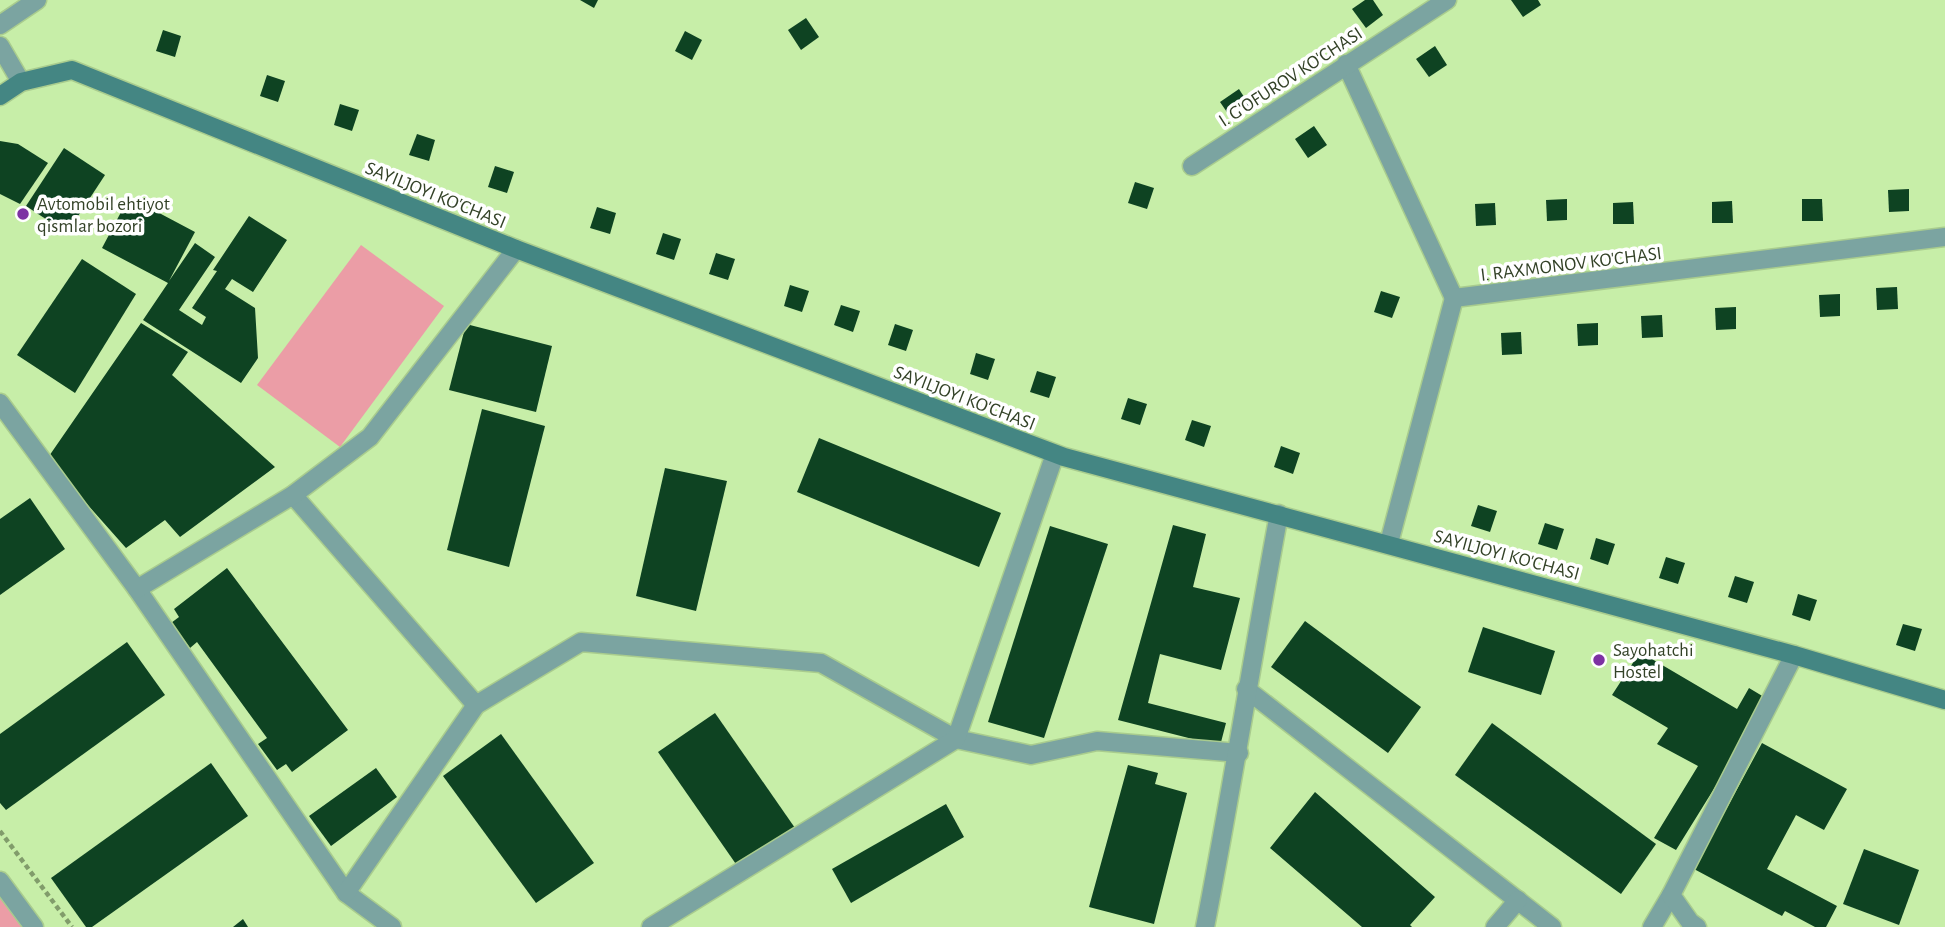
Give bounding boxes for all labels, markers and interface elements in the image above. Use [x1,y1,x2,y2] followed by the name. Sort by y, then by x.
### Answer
[1216,24,1366,131] street label: I. G'OFUROV KO'CHASI
[362,159,508,232] street label: SAYILJOYI KO'CHASI
[37,195,170,236] place label: Avtomobil ehtiyot qismlar bozori
[15,206,31,222] marker: Avtomobil ehtiyot qismlar bozori
[1479,244,1663,285] street label: I. RAXMONOV KO'CHASI
[891,363,1038,434] street label: SAYILJOYI KO'CHASI
[1432,527,1581,584] street label: SAYILJOYI KO'CHASI
[1613,641,1694,682] place label: Sayohatchi Hostel
[1591,652,1607,668] marker: Sayohatchi Hostel

